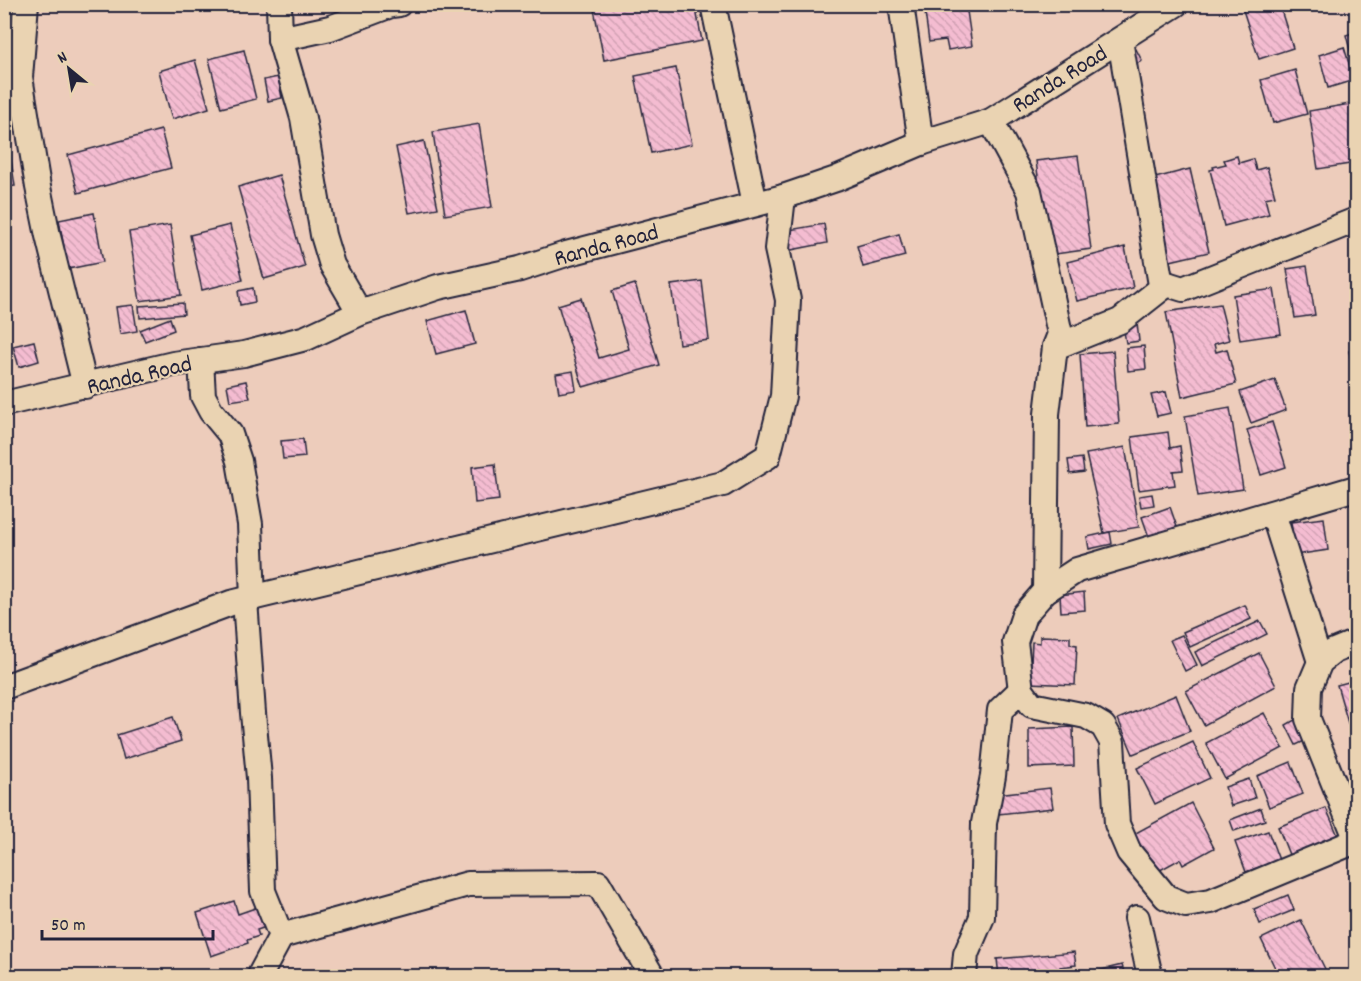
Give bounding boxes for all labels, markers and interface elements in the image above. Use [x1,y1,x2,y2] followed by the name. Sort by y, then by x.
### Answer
[1006,38,1115,123] street label: Randa Road
[39,39,99,99] north arrow
[54,46,72,70] text: N
[551,217,663,277] street label: Randa Road
[84,348,196,406] street label: Randa Road
[42,903,213,941] scale bar
[51,914,86,939] text: 50 m

